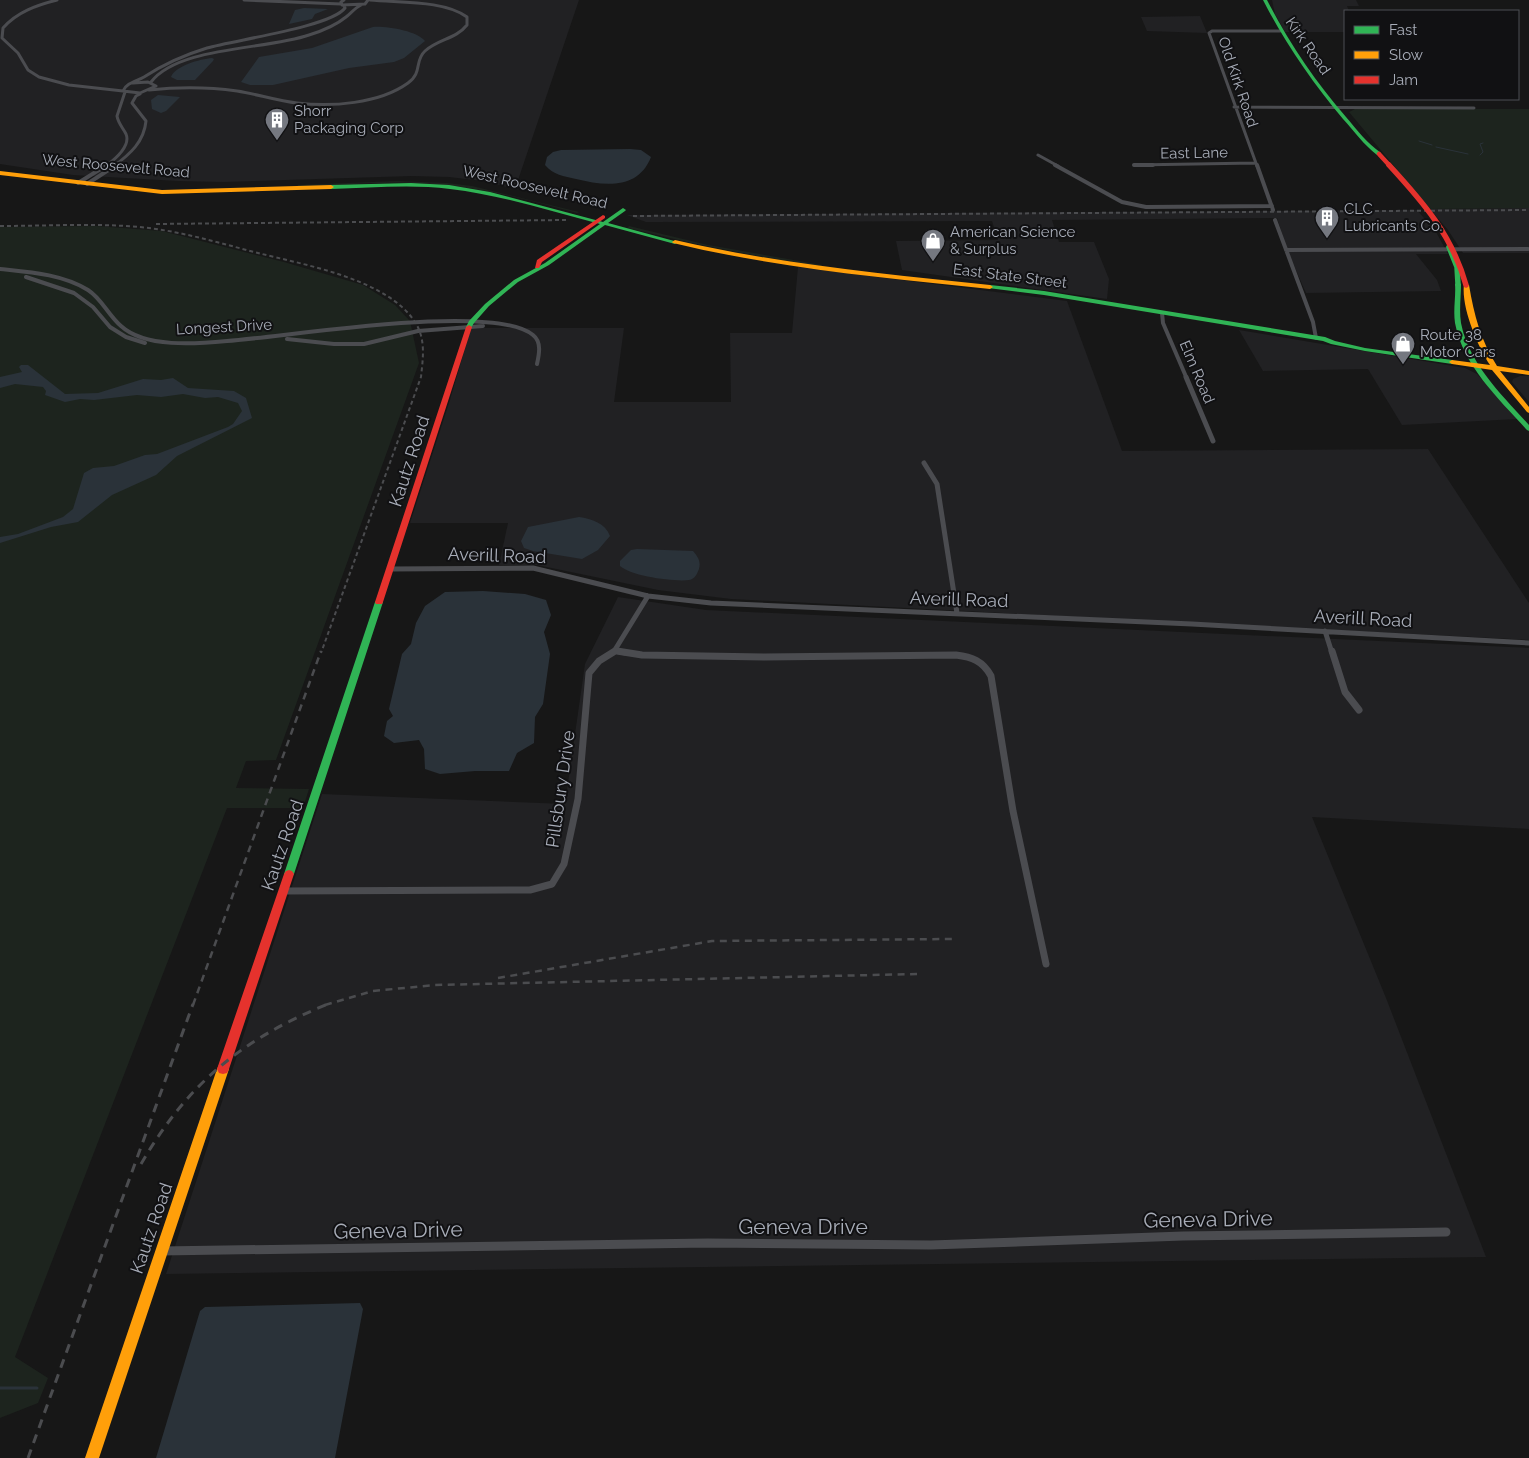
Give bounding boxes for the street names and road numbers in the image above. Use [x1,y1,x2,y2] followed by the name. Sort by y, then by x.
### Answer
[1282,14,1334,78] street label: Kirk Road
[1214,34,1262,130] street label: Old Kirk Road
[1160,143,1228,163] street label: East Lane
[41,151,191,181] street label: West Roosevelt Road
[461,162,609,212] street label: West Roosevelt Road
[952,260,1068,292] street label: East State Street
[175,315,273,339] street label: Longest Drive
[1176,338,1218,406] street label: Elm Road
[384,413,434,509] street label: Kautz Road
[447,543,547,567] street label: Averill Road
[909,587,1009,611] street label: Averill Road
[1313,605,1413,631] street label: Averill Road
[541,728,579,849] street label: Pillsbury Drive
[257,797,307,893] street label: Kautz Road
[126,1180,176,1276] street label: Kautz Road
[1143,1205,1273,1233] street label: Geneva Drive
[738,1214,868,1239] street label: Geneva Drive
[333,1216,463,1244] street label: Geneva Drive

